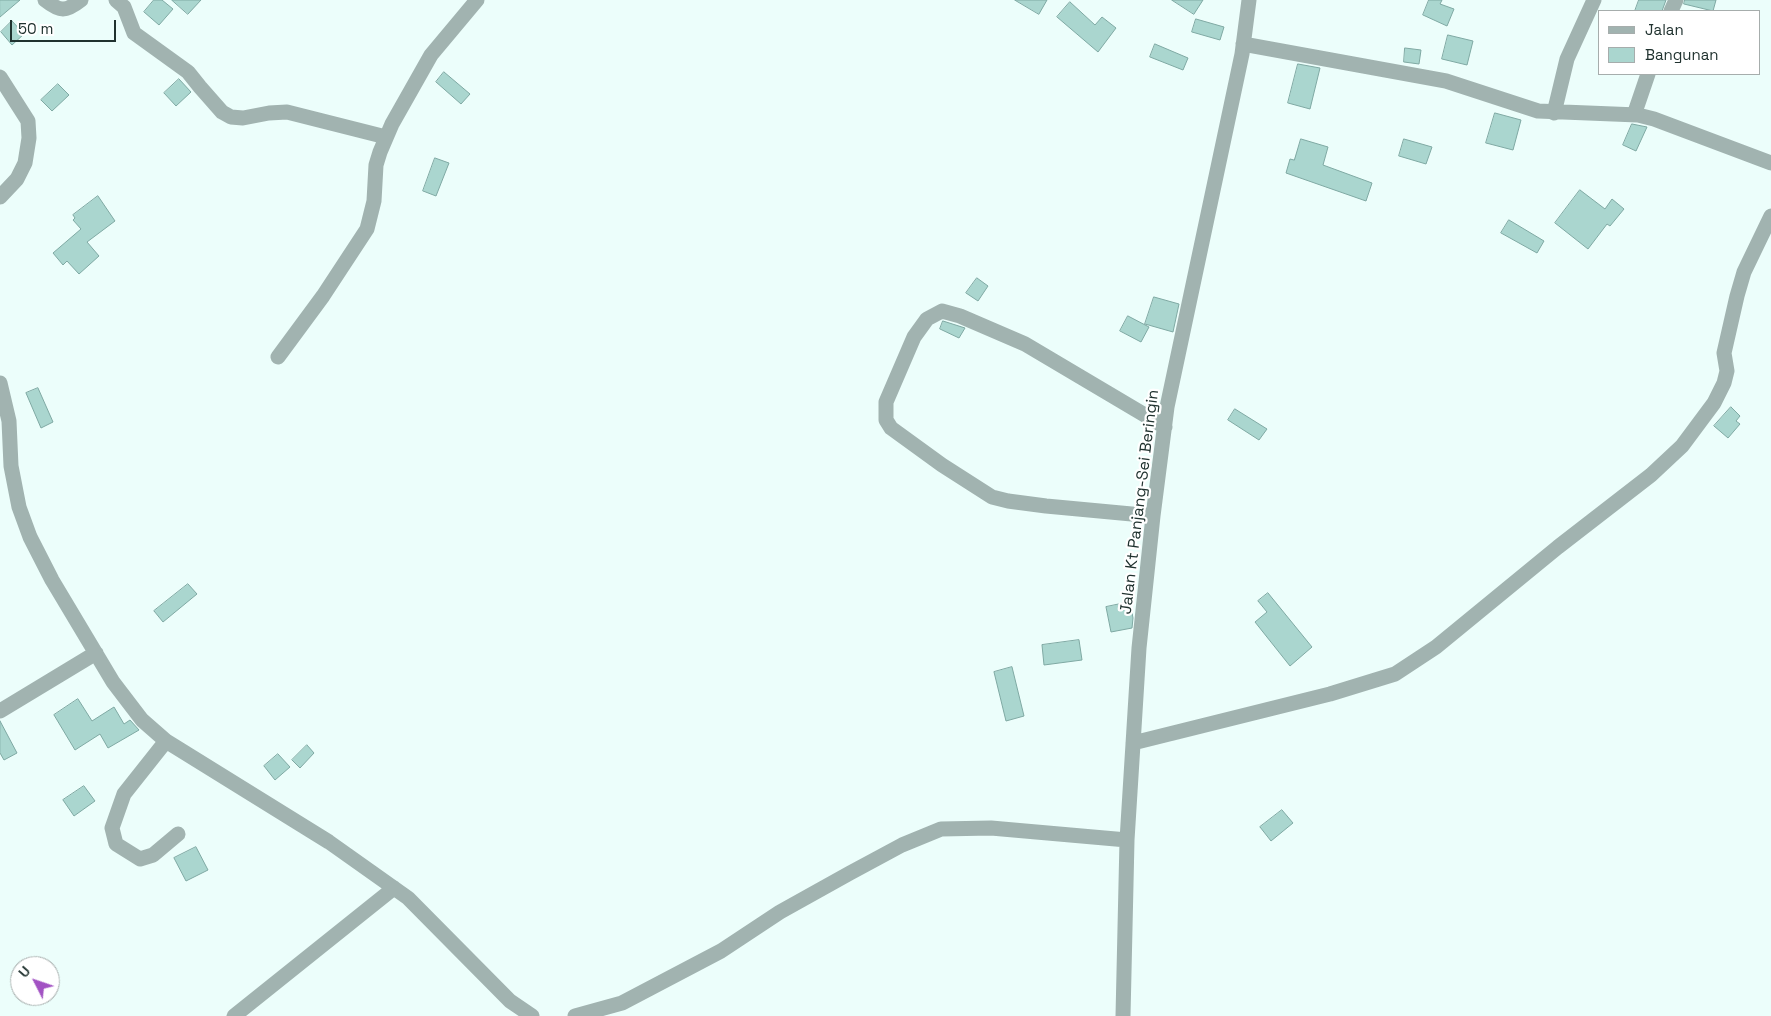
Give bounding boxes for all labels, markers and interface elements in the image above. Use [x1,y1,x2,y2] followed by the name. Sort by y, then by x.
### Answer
[12,10,119,42] scale bar
[1598,10,1761,75] legend
[18,19,53,38] text: 50 m
[1645,20,1684,39] text: Jalan
[1645,45,1719,64] text: Bangunan
[1117,389,1163,615] street label: Jalan Kt Panjang-Sei Beringin
[10,956,60,1006] north arrow
[15,962,34,981] text: U

